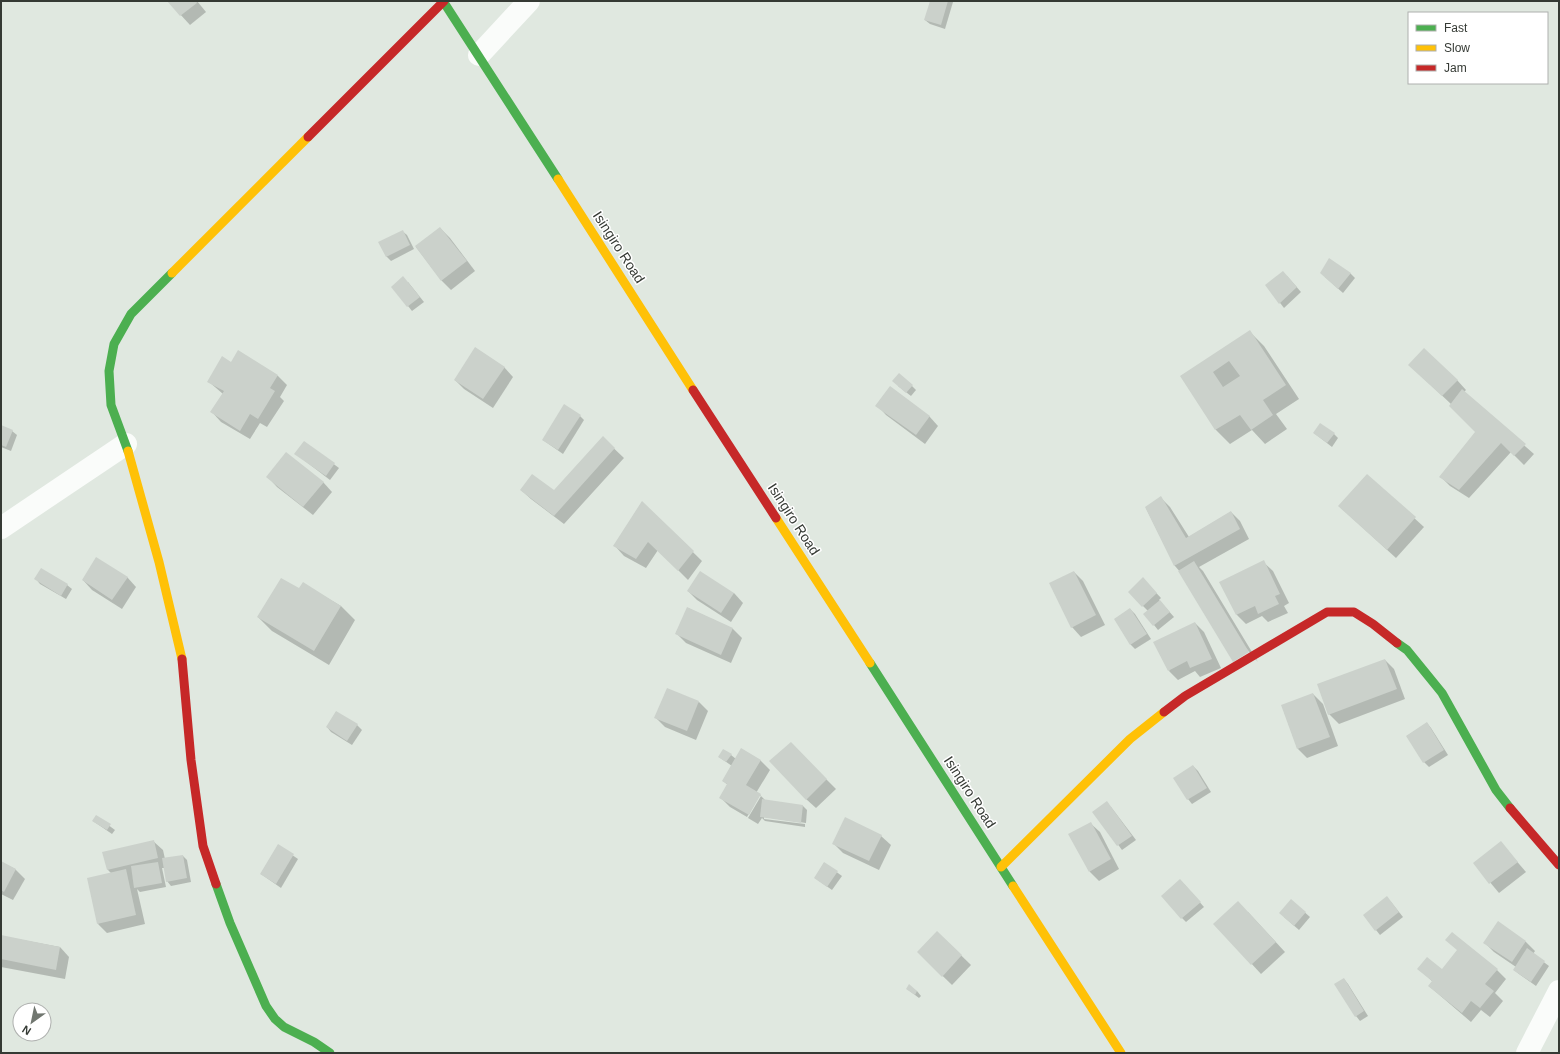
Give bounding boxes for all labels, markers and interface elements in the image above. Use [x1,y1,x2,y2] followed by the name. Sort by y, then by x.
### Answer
[1408,12,1548,84] legend
[1444,21,1468,35] text: Fast
[1444,41,1470,55] text: Slow
[1444,61,1467,75] text: Jam
[590,208,648,286] street label: Isingiro Road
[765,480,823,558] street label: Isingiro Road
[941,753,999,831] street label: Isingiro Road
[12,1002,52,1042] north arrow
[20,1023,33,1038] text: N

